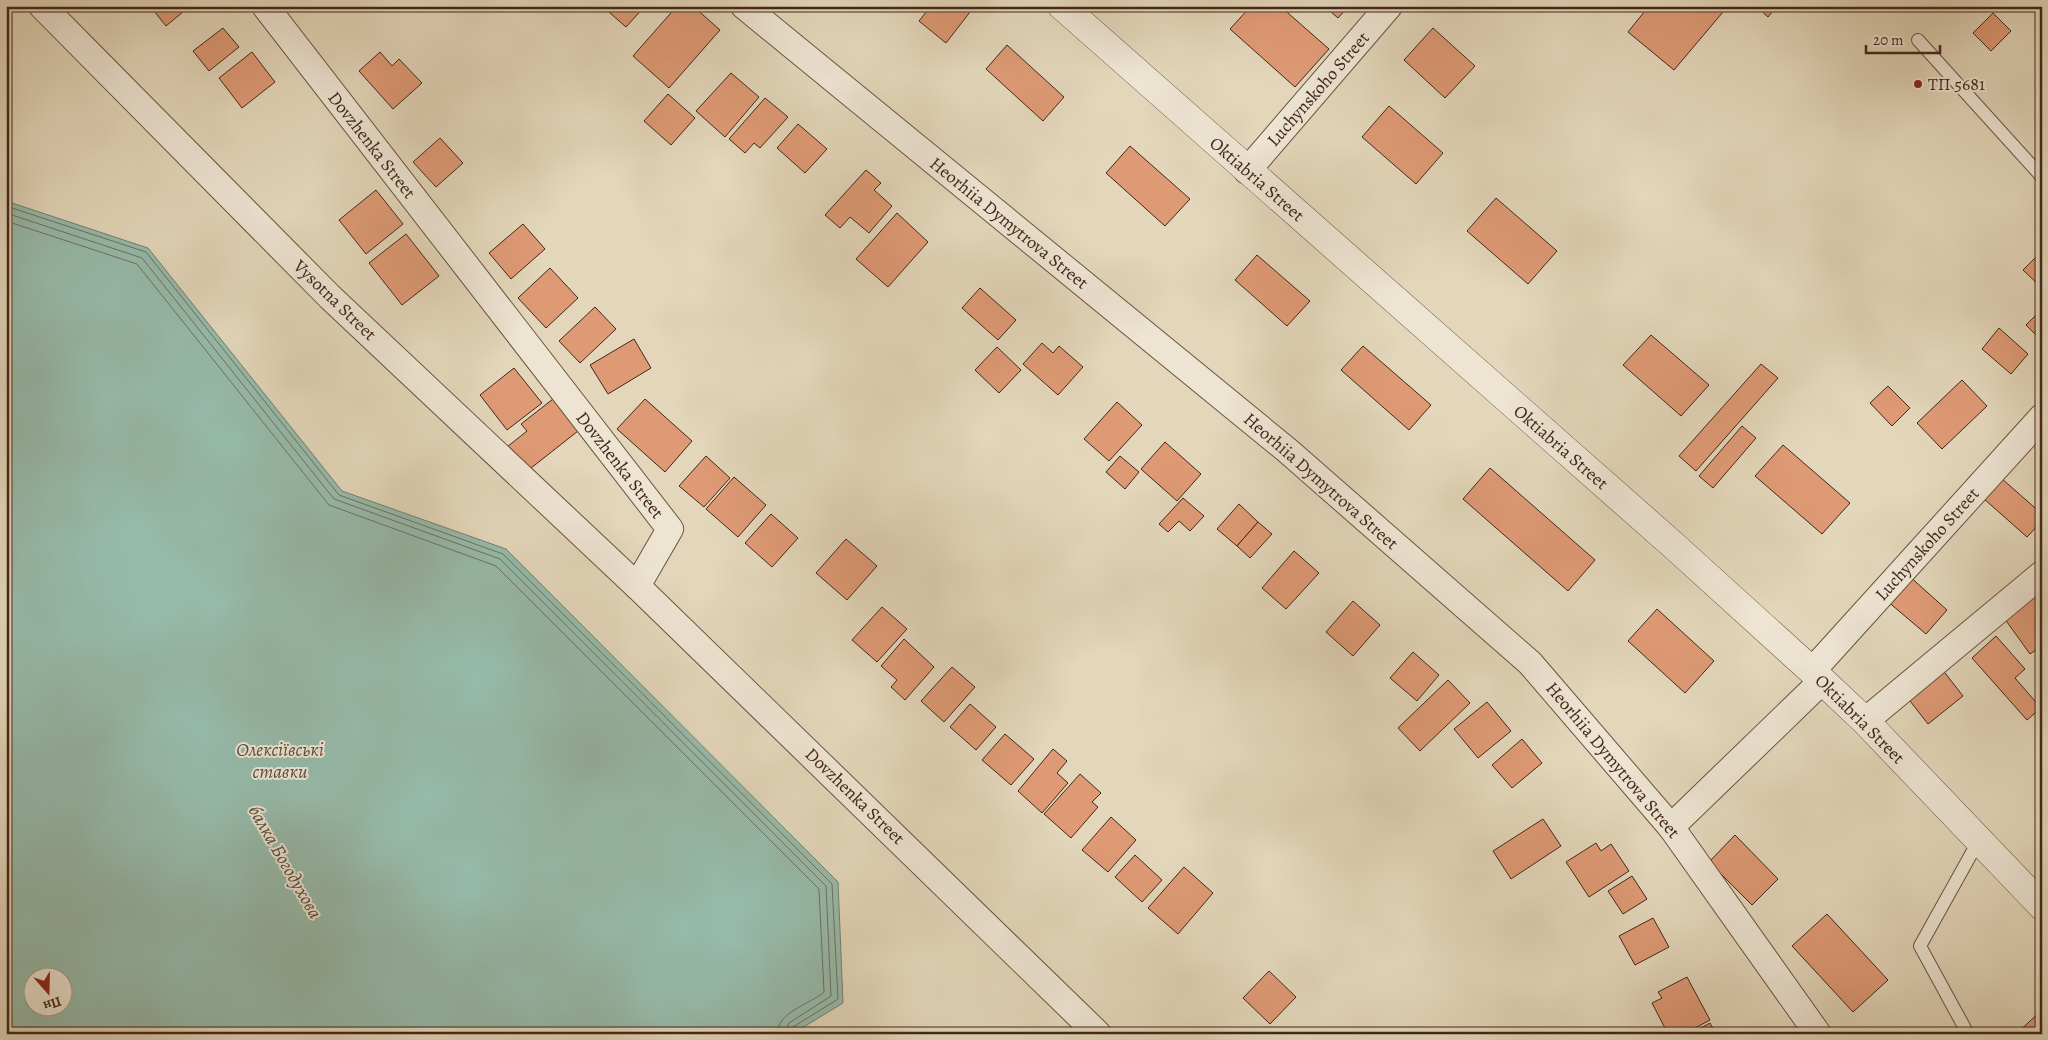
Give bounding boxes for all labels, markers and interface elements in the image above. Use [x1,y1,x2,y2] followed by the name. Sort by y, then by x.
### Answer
[1866,22,1939,54] scale bar
[1261,26,1375,152] street label: Luchynskoho Street
[1873,30,1904,50] text: 20 m
[1928,72,1985,96] place label: ТП 5681
[1912,78,1924,90] marker: ТП 5681
[323,86,421,204] street label: Dovzhenka Street
[1205,131,1309,227] street label: Oktiabria Street
[925,151,1093,295] street label: Heorhiia Dymytrova Street
[288,254,382,346] street label: Vysotna Street
[1509,399,1613,495] street label: Oktiabria Street
[571,406,669,524] street label: Dovzhenka Street
[1239,407,1403,555] street label: Heorhiia Dymytrova Street
[1870,482,1984,606] street label: Luchynskoho Street
[1810,669,1910,769] street label: Oktiabria Street
[1540,677,1686,843] street label: Heorhiia Dymytrova Street
[236,737,324,785] water label: Олексіївські ставки
[800,742,910,850] street label: Dovzhenka Street
[242,800,328,924] water label: балка Богодухова
[22,968,72,1018] north arrow
[40,992,64,1016] text: Пн

